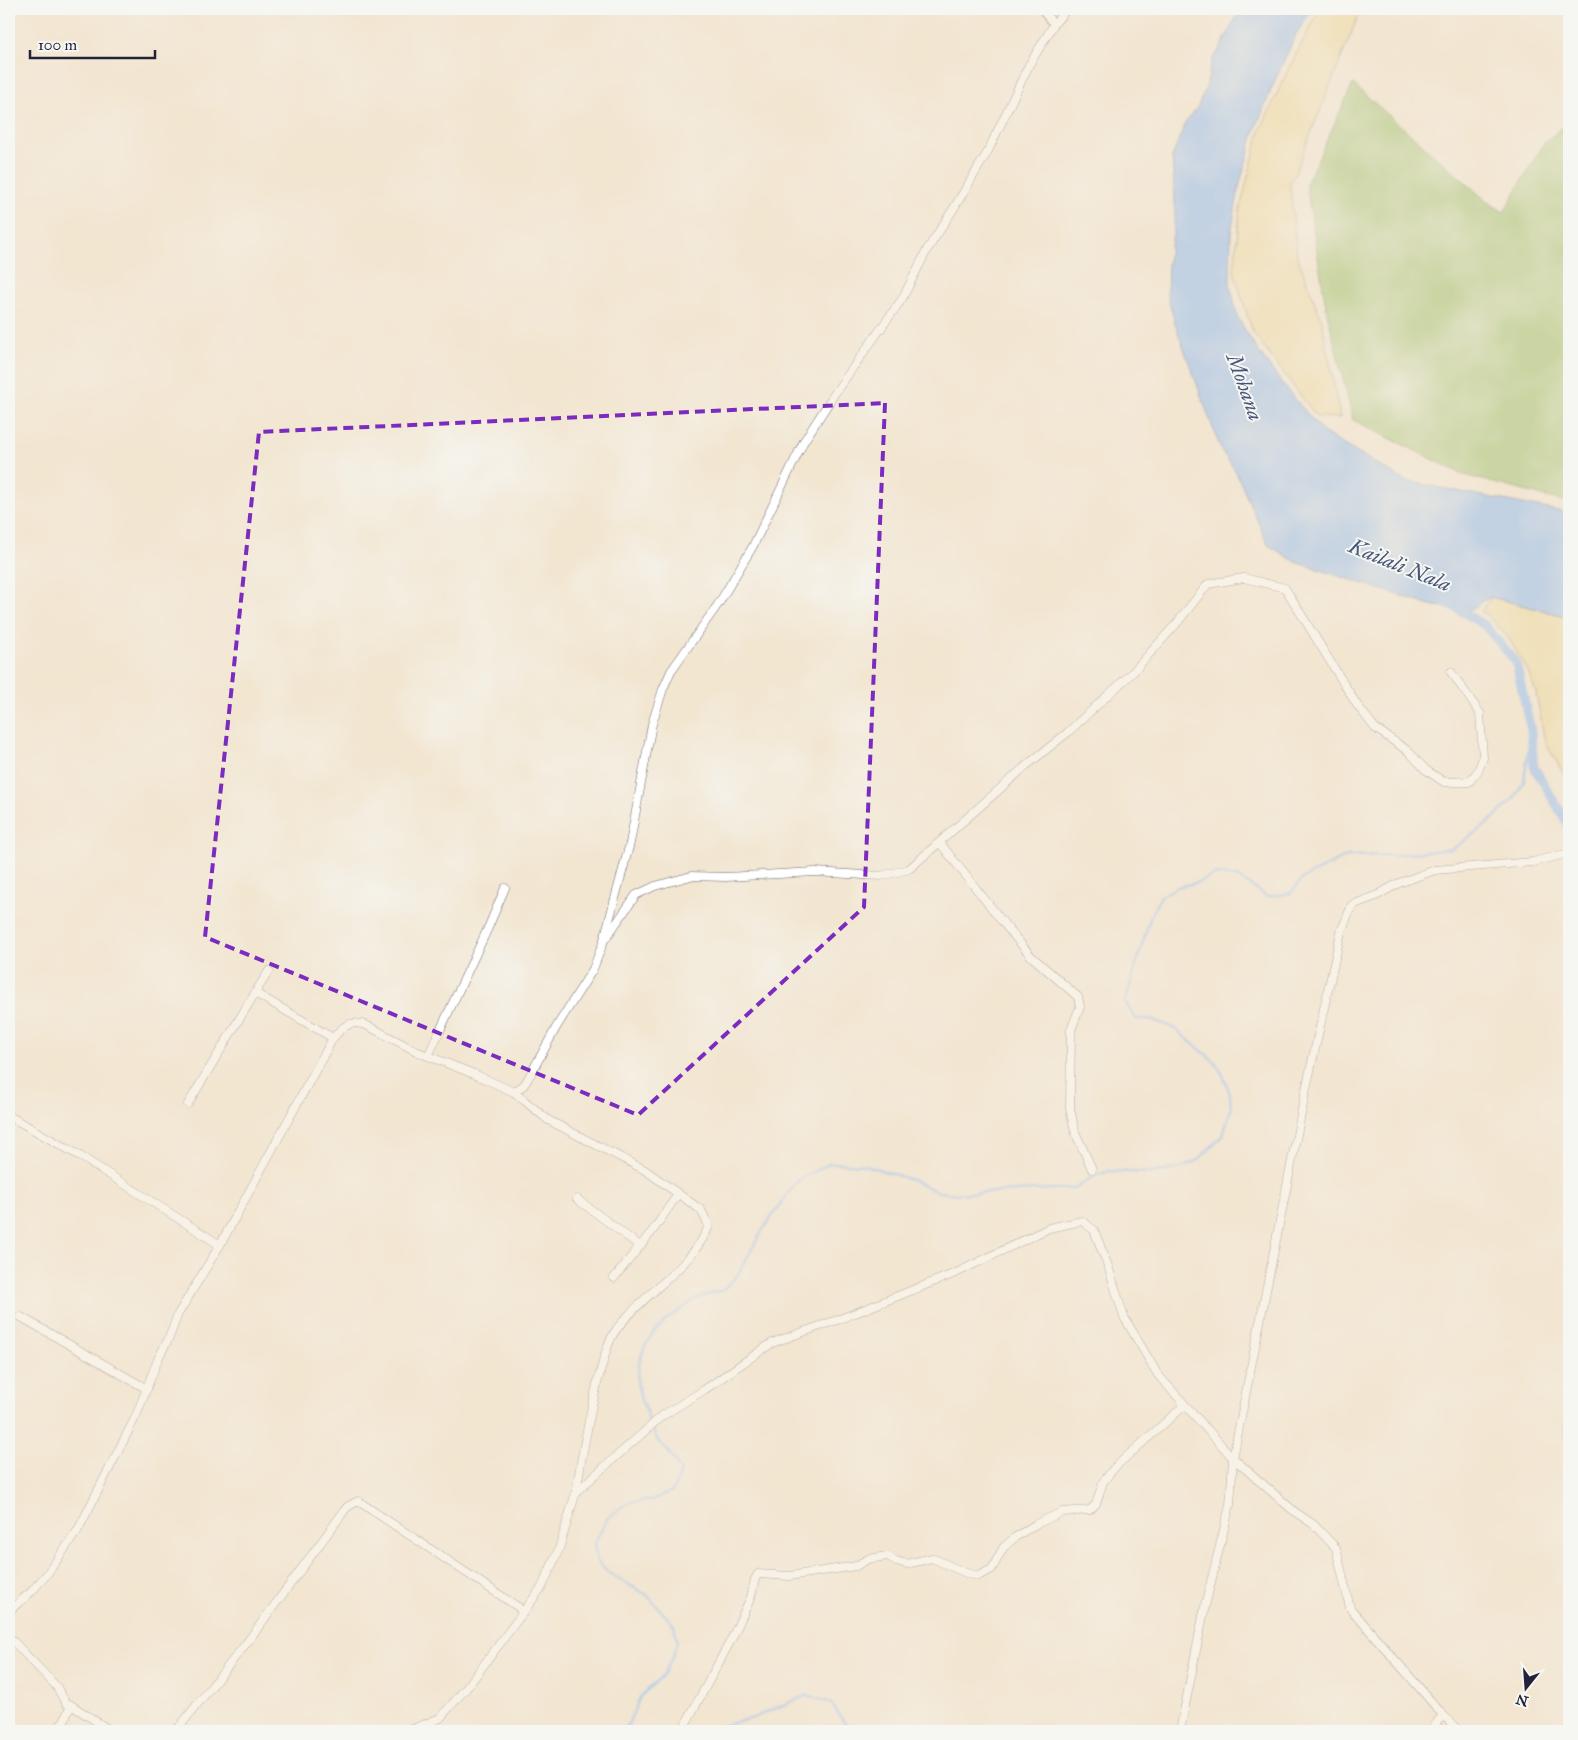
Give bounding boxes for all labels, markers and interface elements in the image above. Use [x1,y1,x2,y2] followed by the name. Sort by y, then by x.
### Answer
[30,28,155,60] scale bar
[38,36,78,54] text: 100 m
[1220,348,1269,424] water label: Mohana
[1344,532,1455,597] water label: Kailali Nala
[1500,1662,1550,1712] north arrow
[1514,1690,1531,1710] text: N

